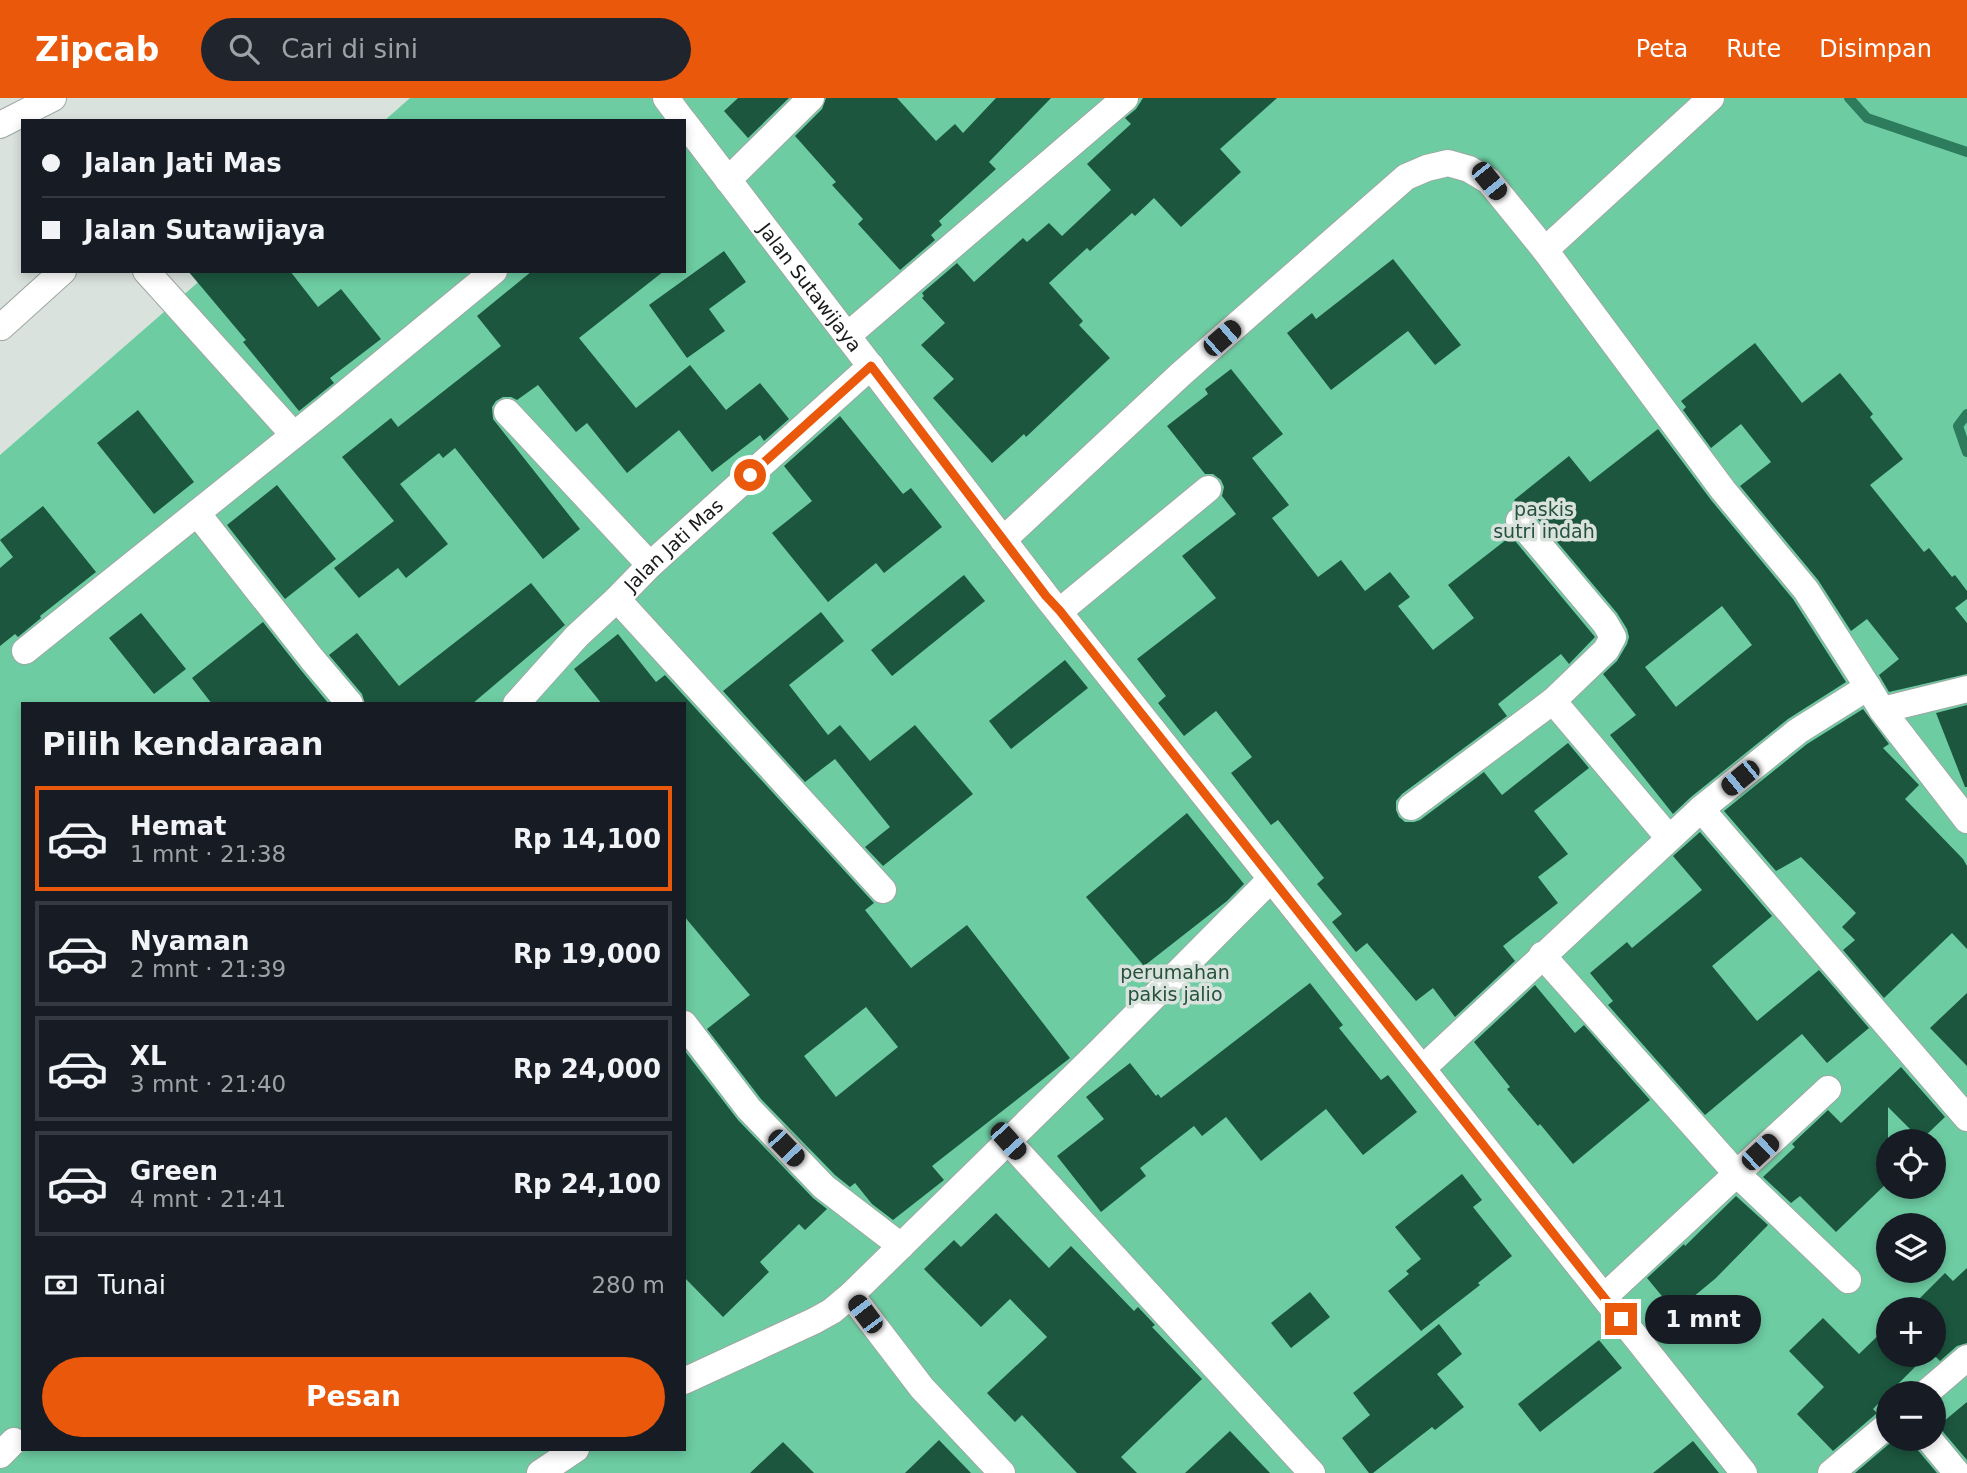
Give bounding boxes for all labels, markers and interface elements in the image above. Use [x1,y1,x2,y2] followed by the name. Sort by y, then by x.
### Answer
[201,18,691,81] search box
[35,30,159,69] text: Zipcab
[225,30,263,68] icon: search
[281,34,418,64] text: Cari di sini
[1636,35,1688,63] text: Peta
[1726,35,1781,63] text: Rute
[1819,35,1932,63] text: Disimpan
[84,148,282,178] text: Jalan Jati Mas
[1468,158,1511,204] car
[84,215,326,245] text: Jalan Sutawijaya
[753,218,866,356] street label: Jalan Sutawijaya
[1200,316,1245,360] car
[734,459,766,491] route start
[619,494,727,597] street label: Jalan Jati Mas
[1493,498,1595,542] park label: paskis sutri indah
[42,725,323,763] text: Pilih kendaraan
[1718,757,1763,799] car
[46,807,109,870] icon: car
[130,811,226,841] text: Hemat
[513,824,661,854] text: Rp 14,100
[130,841,286,867] text: 1 mnt · 21:38
[46,922,109,985] icon: car
[130,926,249,956] text: Nyaman
[513,939,661,969] text: Rp 19,000
[130,956,286,982] text: 2 mnt · 21:39
[1120,961,1230,1005] park label: perumahan pakis jalio
[46,1037,109,1100] icon: car
[130,1041,167,1071] text: XL
[513,1054,661,1084] text: Rp 24,000
[130,1071,286,1097] text: 3 mnt · 21:40
[987,1118,1030,1164] car
[764,1126,809,1170] car
[1876,1129,1946,1451] map controls
[1876,1129,1946,1199] button: locate
[1738,1130,1783,1174] car
[46,1152,109,1215] icon: car
[130,1156,218,1186] text: Green
[513,1169,661,1199] text: Rp 24,100
[130,1186,286,1212] text: 4 mnt · 21:41
[1876,1213,1946,1283] button: layers
[42,1266,80,1304] icon: cash
[98,1270,166,1300] text: Tunai
[591,1272,665,1298] text: 280 m
[844,1291,887,1337] car
[1646,1294,1761,1344] callout: 1 mnt
[1876,1297,1946,1367] button: +
[1605,1303,1637,1335] route end
[1665,1306,1741,1332] text: 1 mnt
[42,1357,665,1437] button: Pesan
[1876,1381,1946,1451] button: −

